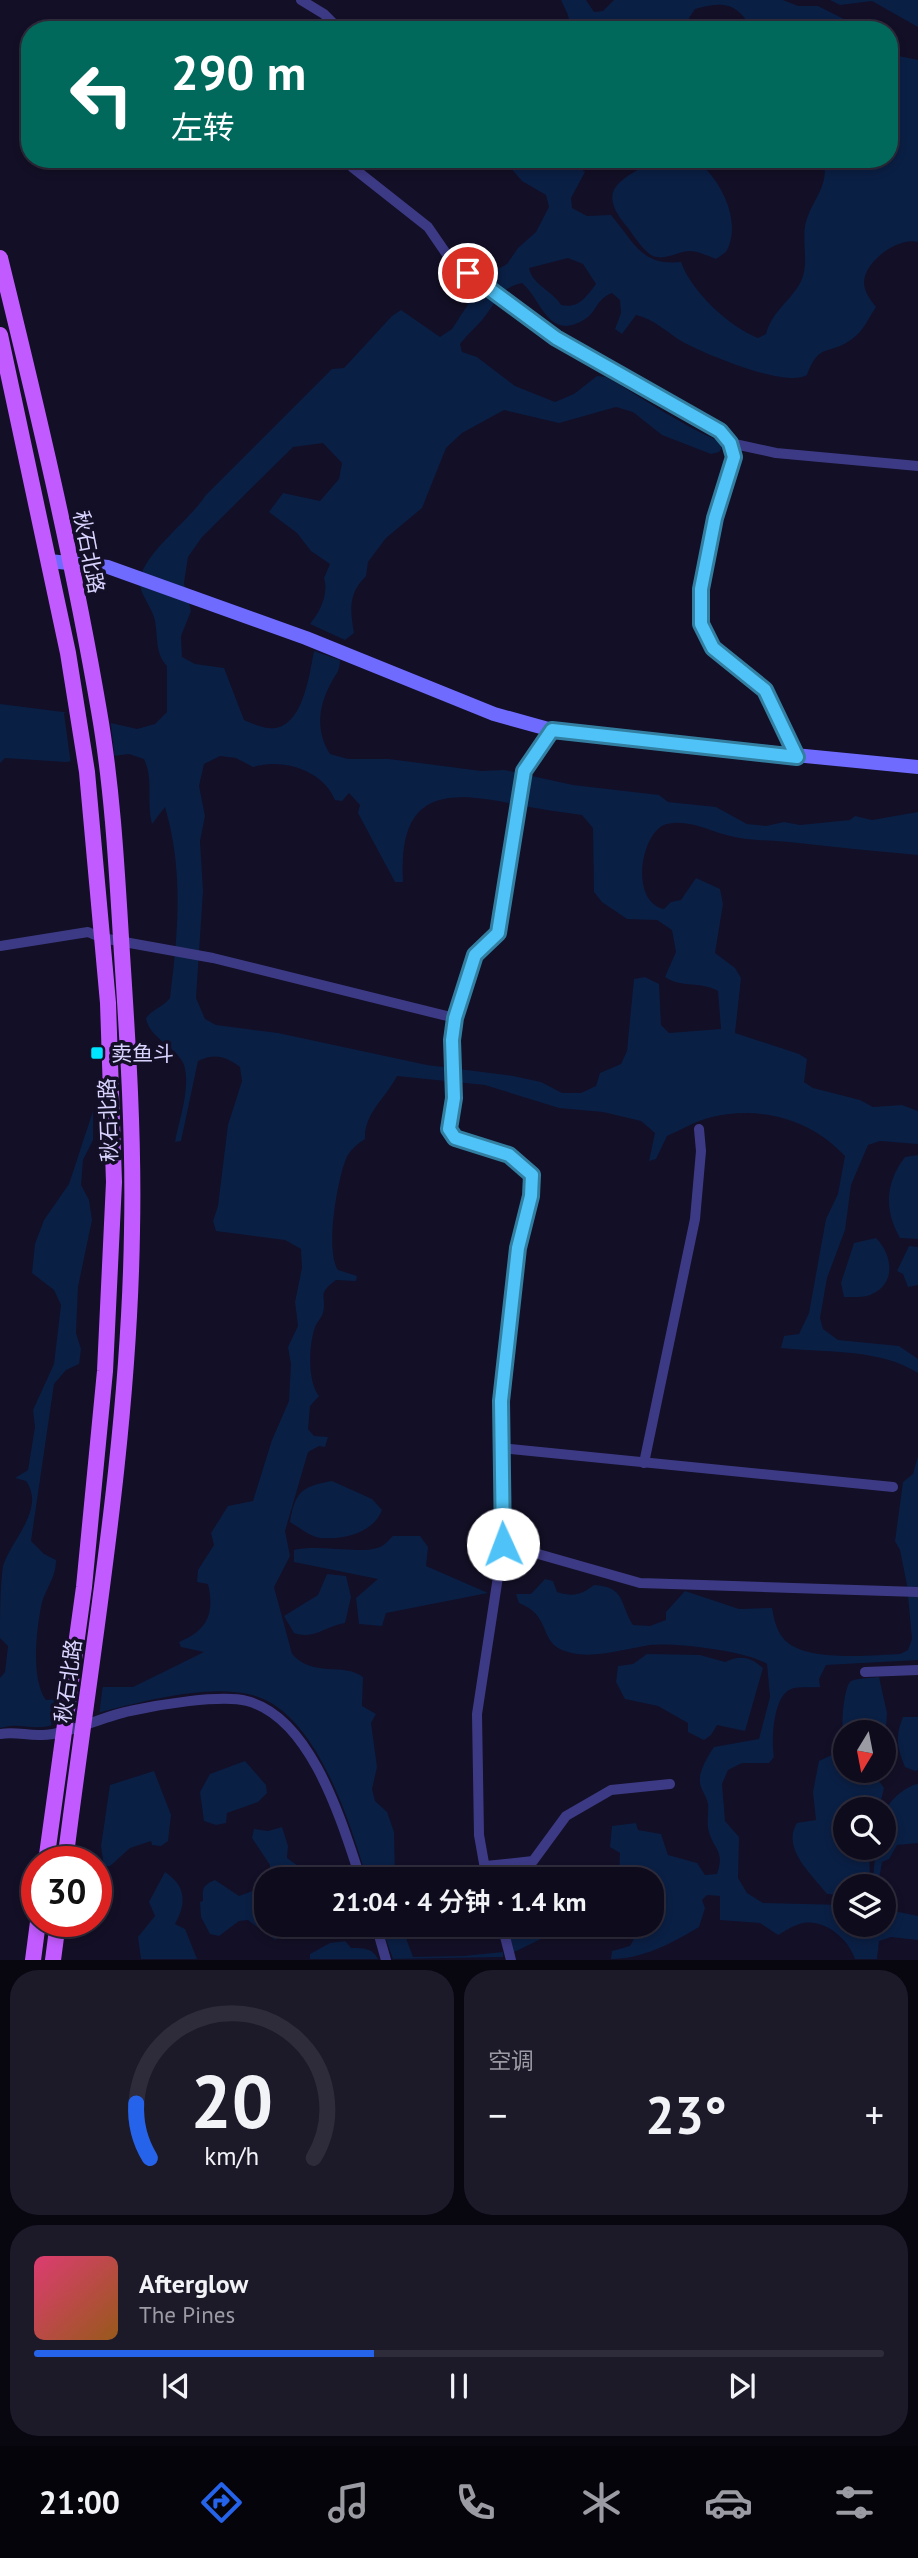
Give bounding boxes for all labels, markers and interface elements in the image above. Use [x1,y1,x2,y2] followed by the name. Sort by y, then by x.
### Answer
[171,40,306,104] text: 290 m
[56,49,147,140] icon: left
[171,106,235,148] text: 左转
[438,243,498,303] pin
[449,254,487,292] icon: arrive
[68,508,110,596] street label: 秋石北路
[111,1040,174,1067] place label: 卖鱼斗
[89,1045,105,1061] marker: 卖鱼斗
[93,1078,123,1162] street label: 秋石北路
[466,1507,540,1581] position arrow
[49,1638,87,1724] street label: 秋石北路
[833,1720,896,1783] north arrow
[833,1720,896,1937] map controls
[833,1797,896,1860] button: search
[21,1846,112,1937] speed limit sign: 30
[833,1874,896,1937] button: layers
[332,1885,586,1918] text: 21:04 · 4 分钟 · 1.4 km
[488,2046,534,2075] text: 空调
[191,2055,273,2149] text: 20
[645,2081,727,2148] text: 23°
[488,2090,507,2139] text: −
[865,2090,884,2139] text: +
[205,2140,259,2172] text: km/h
[139,2267,248,2300] text: Afterglow
[139,2300,235,2329] text: The Pines
[157,2367,195,2405] icon: previous
[440,2367,478,2405] icon: pause
[723,2367,761,2405] icon: next
[197,2478,246,2527] icon: directions
[324,2478,373,2527] icon: music
[451,2478,500,2527] icon: phone
[577,2478,626,2527] icon: climate
[704,2478,753,2527] icon: car
[830,2478,879,2527] icon: filters
[39,2481,120,2523] text: 21:00

